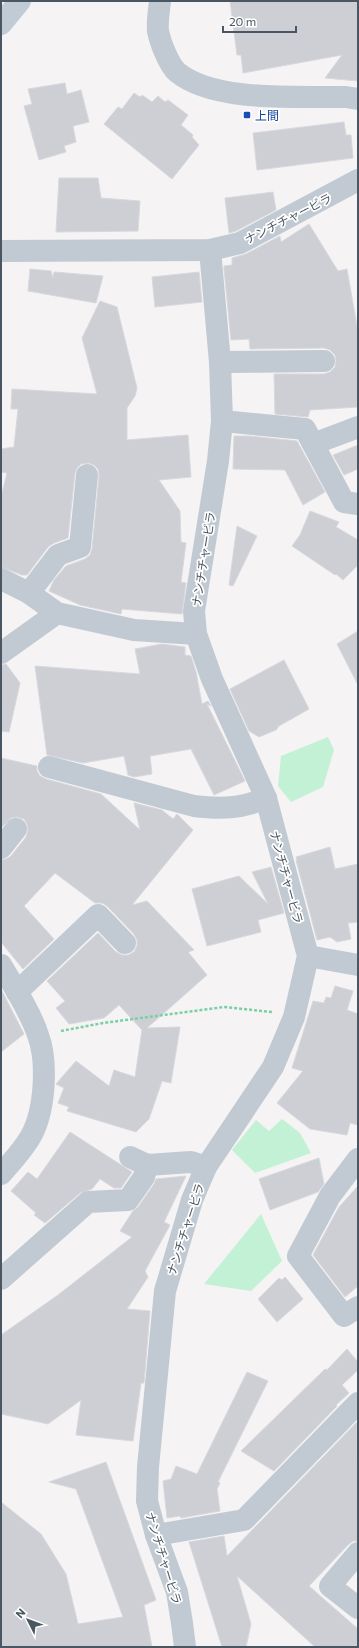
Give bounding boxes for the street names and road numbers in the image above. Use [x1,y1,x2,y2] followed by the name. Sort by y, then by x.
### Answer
[242,190,334,246] street label: ナンチチャービラ
[189,511,217,607] street label: ナンチチャービラ
[268,829,306,925] street label: ナンチチャービラ
[164,1181,206,1277] street label: ナンチチャービラ
[143,1510,185,1606] street label: ナンチチャービラ

